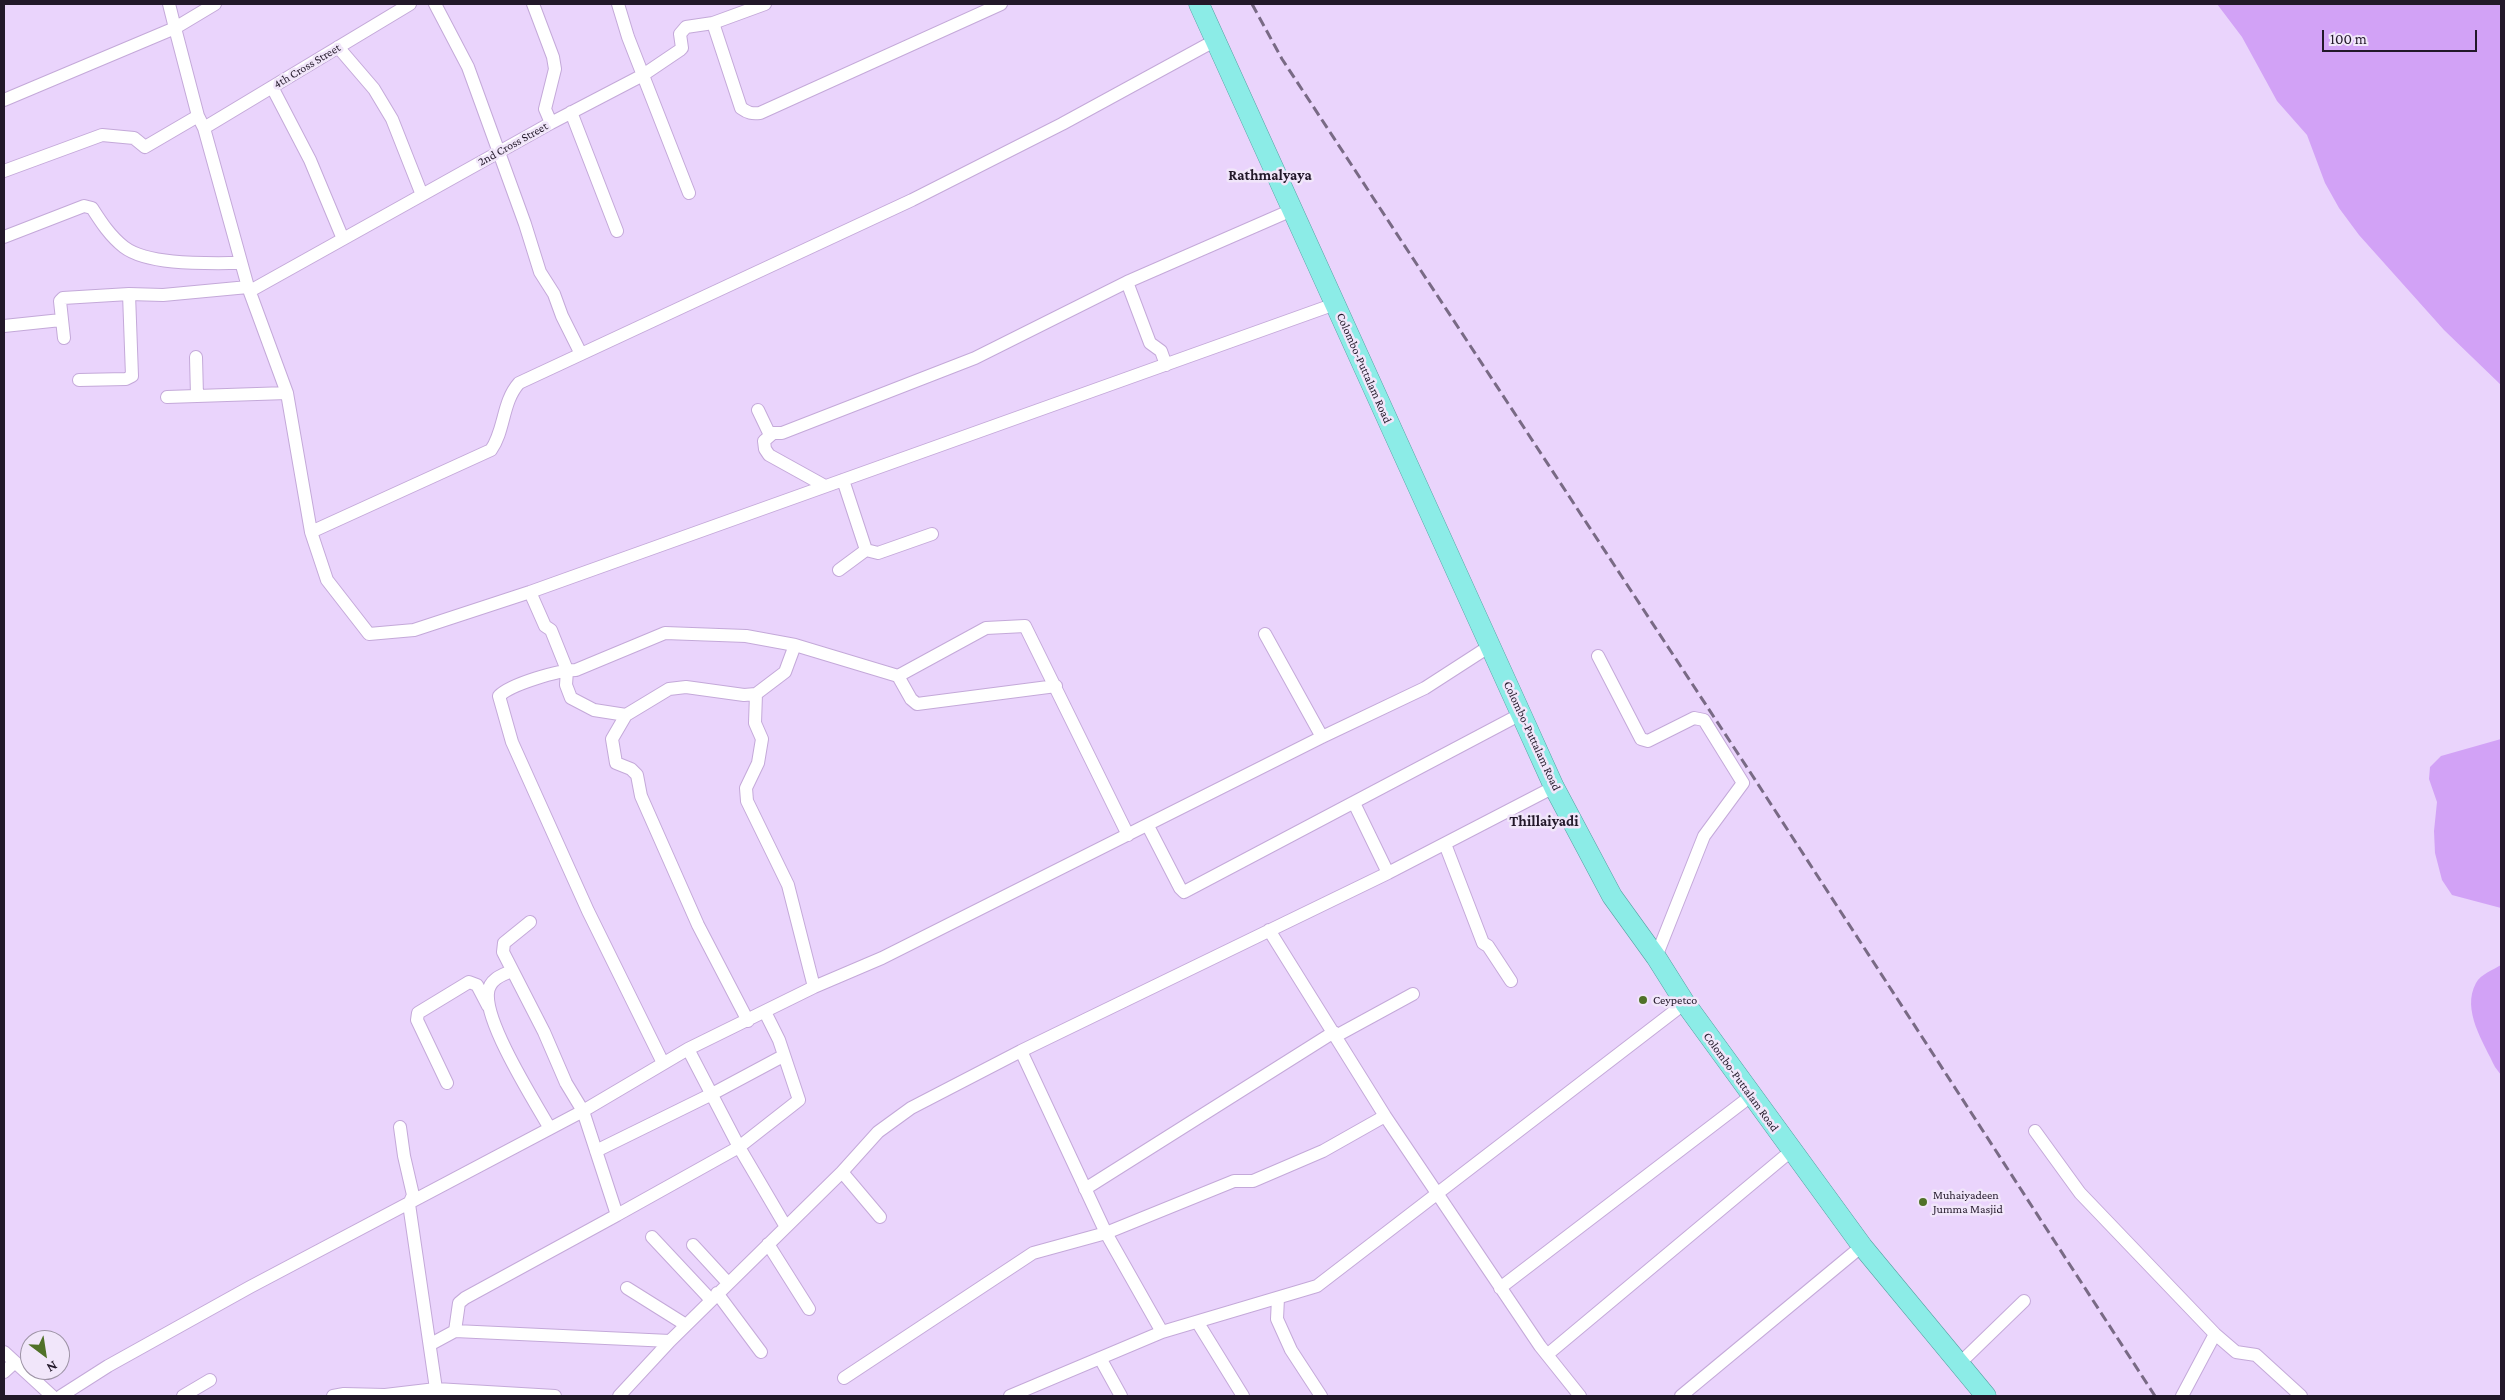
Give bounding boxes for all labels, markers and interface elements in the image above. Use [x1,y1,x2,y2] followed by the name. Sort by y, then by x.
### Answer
[2325,20,2480,52] scale bar
[2330,31,2367,47] text: 100 m
[271,40,343,92] street label: 4th Cross Street
[476,119,550,169] street label: 2nd Cross Street
[1228,166,1312,184] district label: Rathmalyaya
[1333,311,1395,425] street label: Colombo-Puttalam Road
[1500,679,1564,793] street label: Colombo-Puttalam Road
[1509,812,1579,830] district label: Thillaiyadi
[1653,993,1697,1007] place label: Ceypetco
[1637,994,1649,1006] marker: Ceypetco
[1700,1030,1782,1134] street label: Colombo-Puttalam Road
[1933,1188,2003,1216] place label: Muhaiyadeen Jumma Masjid
[1917,1196,1929,1208] marker: Muhaiyadeen Jumma Masjid
[20,1330,70,1380] north arrow
[44,1358,60,1376] text: N

